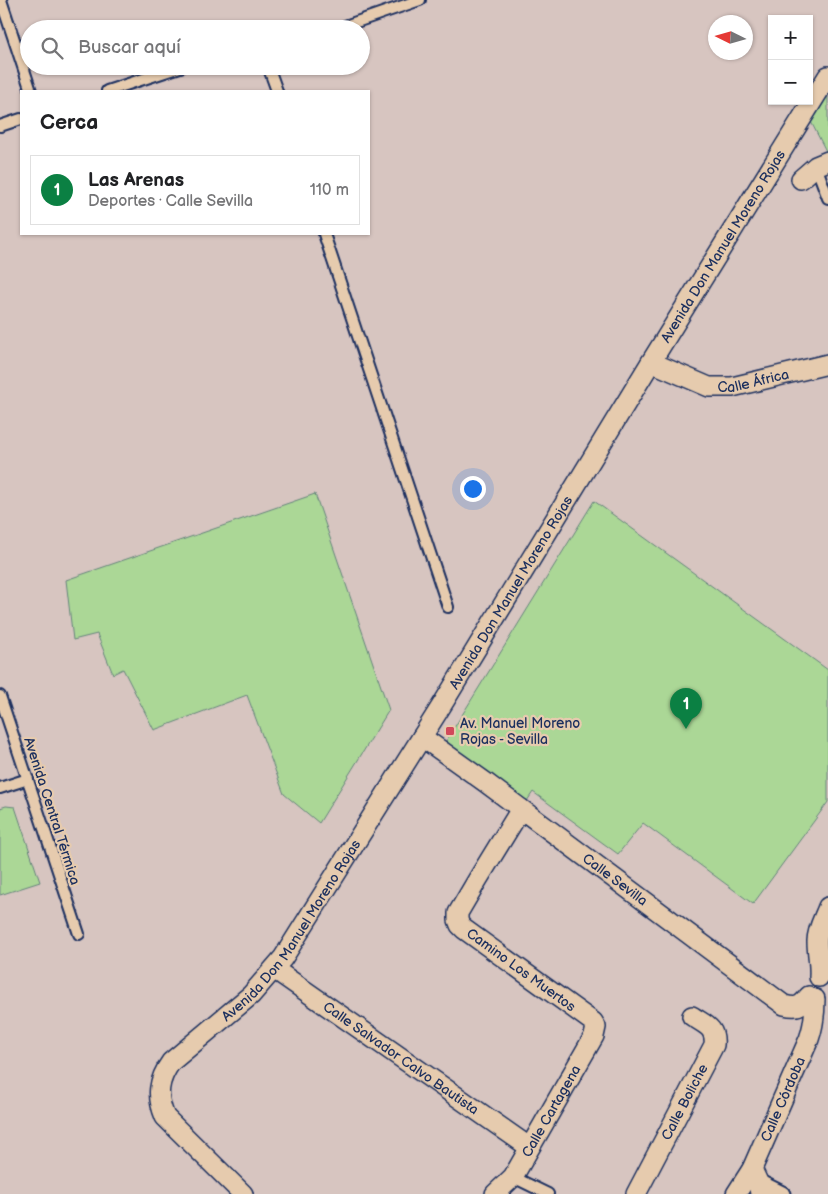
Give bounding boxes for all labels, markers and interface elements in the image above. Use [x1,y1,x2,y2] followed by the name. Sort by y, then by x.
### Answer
[708,15,753,60] north arrow
[768,15,813,105] map controls
[768,15,813,60] button: +
[20,20,370,75] search box
[38,34,66,62] icon: search
[78,36,181,59] text: Buscar aquí
[768,60,813,105] button: −
[40,110,98,135] text: Cerca
[657,147,789,346] street label: Avenida Don Manuel Moreno Rojas
[88,169,184,192] text: Las Arenas
[54,181,60,200] text: 1
[310,181,349,200] text: 110 m
[88,192,253,211] text: Deportes · Calle Sevilla
[717,365,791,396] street label: Calle África
[460,476,486,502] your location
[445,493,576,692] street label: Avenida Don Manuel Moreno Rojas
[670,688,702,729] pin: 1
[460,715,580,748] place label: Av. Manuel Moreno Rojas - Sevilla
[444,725,456,737] marker: Av. Manuel Moreno Rojas - Sevilla
[20,735,84,887] street label: Avenida Central Térmica
[218,836,364,1025] street label: Avenida Don Manuel Moreno Rojas
[579,849,651,909] street label: Calle Sevilla
[463,925,579,1015] street label: Camino Los Muertos
[320,998,482,1118] street label: Calle Salvador Calvo Bautista
[757,1054,809,1144] street label: Calle Córdoba
[657,1061,711,1143] street label: Calle Boliche
[518,1062,584,1160] street label: Calle Cartagena

